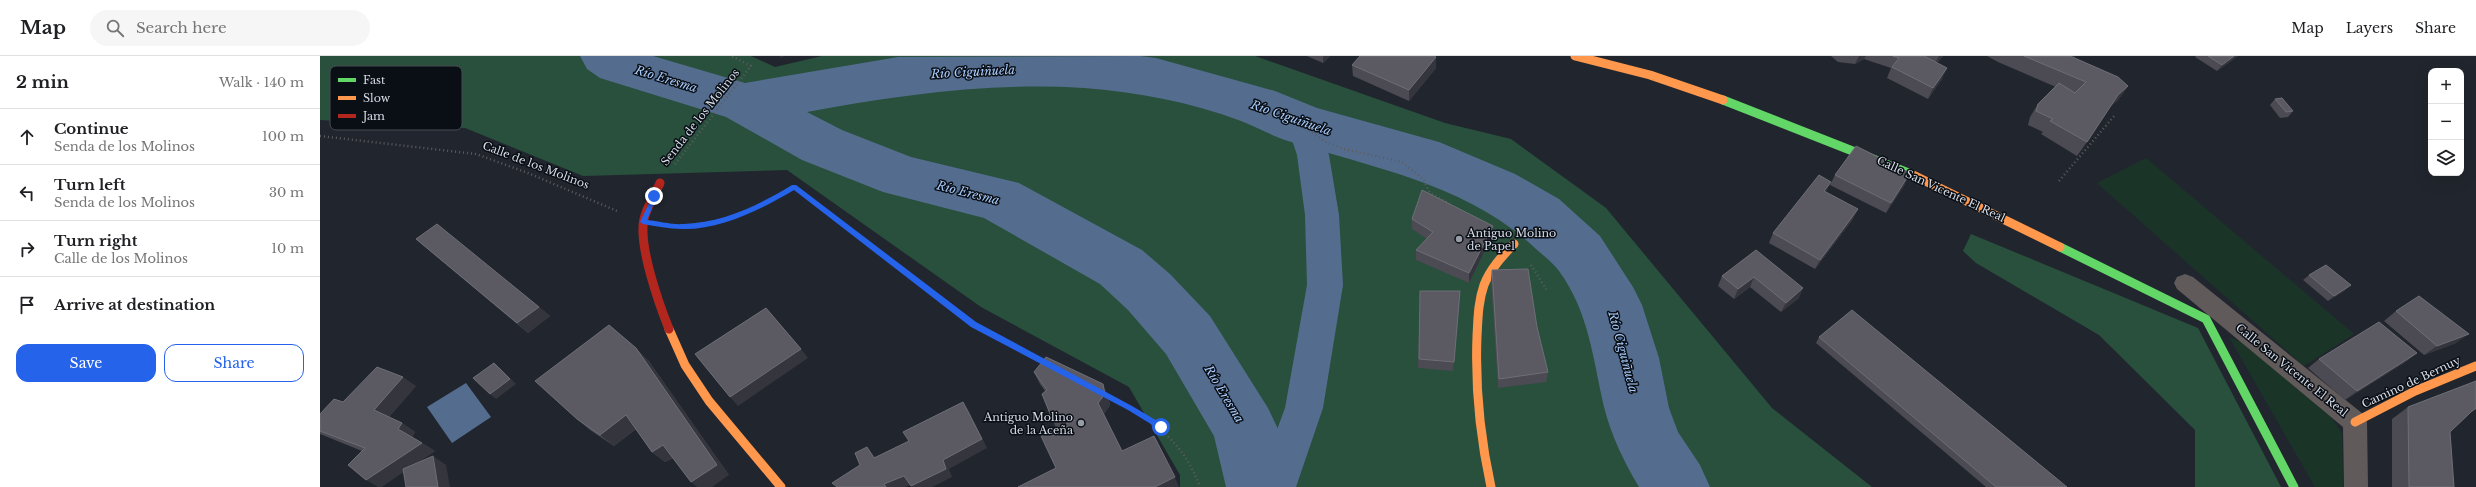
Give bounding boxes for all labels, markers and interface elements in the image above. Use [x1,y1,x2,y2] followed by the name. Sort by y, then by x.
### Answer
[90,10,370,46] search box
[20,16,66,39] text: Map
[104,17,126,39] icon: search
[136,18,227,37] text: Search here
[2291,19,2324,37] text: Map
[2346,19,2393,37] text: Layers
[2415,19,2456,37] text: Share
[632,62,699,95] water label: Río Eresma
[930,62,1016,81] water label: Río Ciguiñuela
[330,66,462,130] legend
[658,66,742,168] street label: Senda de los Molinos
[2428,68,2464,176] map controls
[2428,68,2464,104] button: +
[16,72,69,93] text: 2 min
[363,73,386,87] text: Fast
[219,74,304,91] text: Walk · 140 m
[363,91,391,105] text: Slow
[1248,96,1334,138] water label: Río Ciguiñuela
[2428,104,2464,140] button: −
[361,109,385,123] text: Jam
[54,119,129,138] text: Continue
[16,126,38,148] icon: ahead
[262,128,304,145] text: 100 m
[54,138,195,155] text: Senda de los Molinos
[481,138,591,192] street label: Calle de los Molinos
[2428,140,2464,176] button: layers
[1875,153,2008,225] street label: Calle San Vicente El Real
[54,175,125,194] text: Turn left
[934,177,1001,208] water label: Río Eresma
[16,182,38,204] icon: left
[269,184,304,201] text: 30 m
[645,187,663,205] route end
[54,194,195,211] text: Senda de los Molinos
[1466,226,1556,253] place label: Antiguo Molino de Papel
[54,231,137,250] text: Turn right
[1454,234,1464,244] marker: Antiguo Molino de Papel
[16,238,38,260] icon: right
[271,240,304,257] text: 10 m
[54,250,188,267] text: Calle de los Molinos
[16,294,38,316] icon: arrive
[54,295,215,314] text: Arrive at destination
[1605,308,1642,395] water label: Río Ciguiñuela
[2233,321,2351,420] street label: Calle San Vicente El Real
[16,344,156,382] button: Save
[164,344,304,382] button: Share
[2359,353,2463,411] street label: Camino de Bernuy
[1201,362,1247,425] water label: Río Eresma
[983,410,1074,437] place label: Antiguo Molino de la Aceña
[1076,418,1086,428] marker: Antiguo Molino de la Aceña
[1152,418,1170,436] route start

